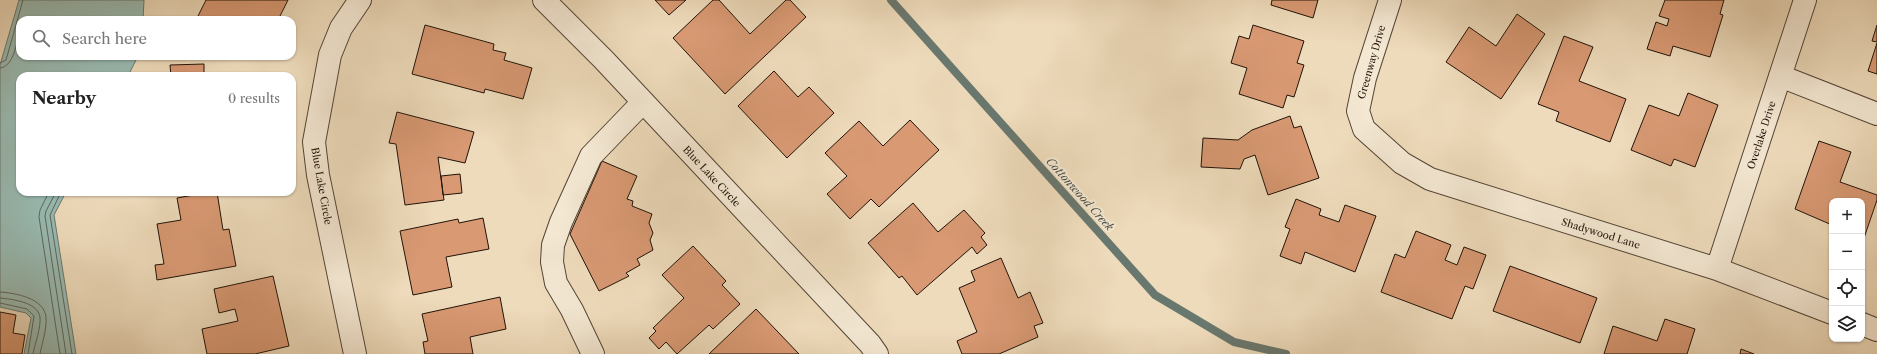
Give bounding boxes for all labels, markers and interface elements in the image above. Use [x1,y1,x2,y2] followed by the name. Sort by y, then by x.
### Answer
[16,16,296,60] search box
[1355,23,1388,101] street label: Greenway Drive
[30,27,52,49] icon: search
[62,29,147,48] text: Search here
[32,88,96,108] text: Nearby
[228,90,280,106] text: 0 results
[1744,99,1779,171] street label: Overlake Drive
[680,143,743,210] street label: Blue Lake Circle
[308,146,335,226] street label: Blue Lake Circle
[1043,154,1117,234] water label: Cottonwood Creek
[1829,198,1865,342] map controls
[1829,198,1865,234] button: +
[1560,215,1642,252] street label: Shadywood Lane
[1829,234,1865,270] button: −
[1829,270,1865,306] button: locate
[1829,306,1865,342] button: layers

